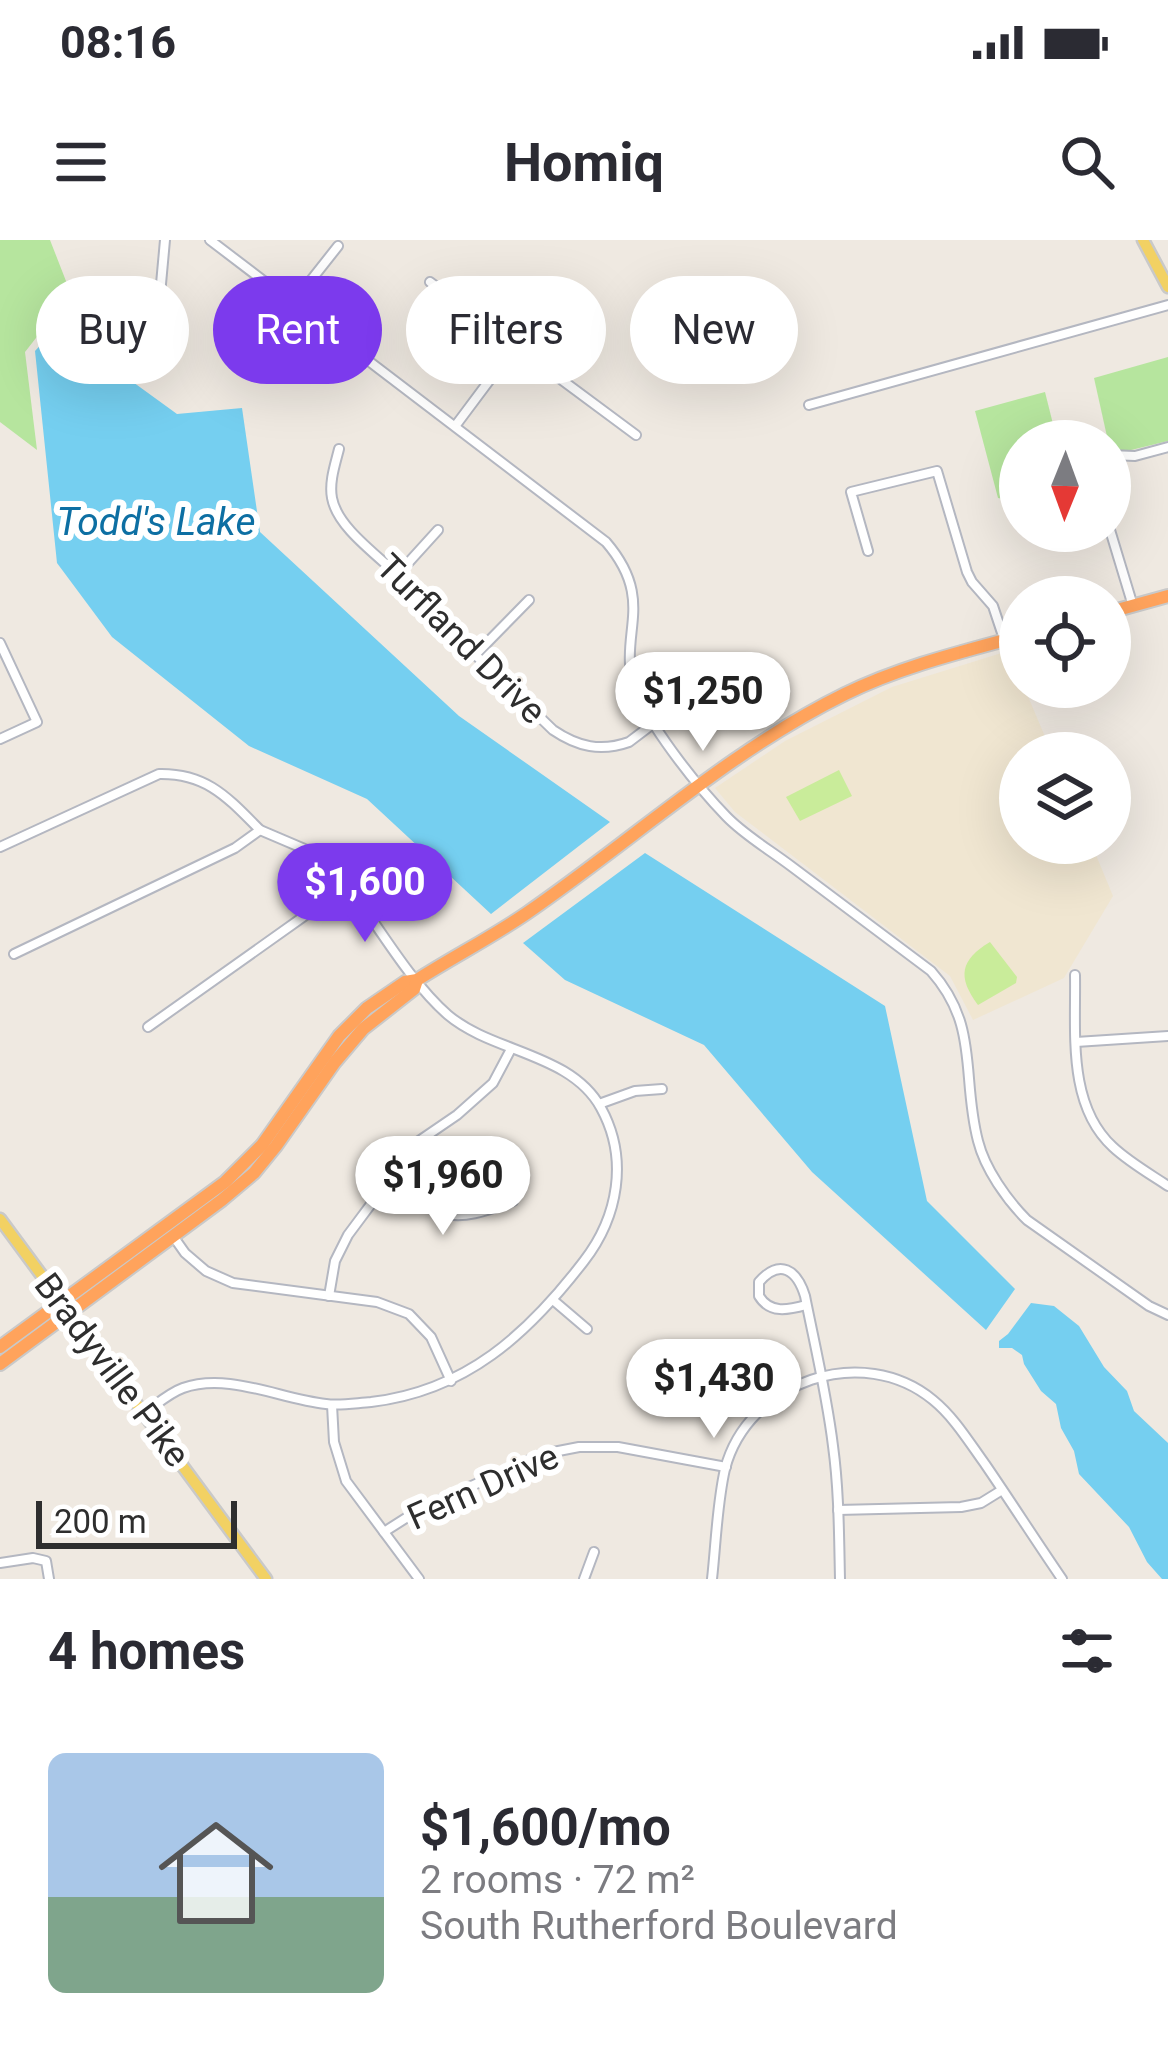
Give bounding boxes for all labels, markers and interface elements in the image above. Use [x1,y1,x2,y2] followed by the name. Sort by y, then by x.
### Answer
[60,16,176,69] text: 08:16
[48,129,114,195] icon: menu
[1054,129,1120,195] icon: search
[504,131,664,194] text: Homiq
[36,276,189,384] chip: Buy
[213,276,382,384] chip: Rent
[406,276,606,384] chip: Filters
[630,276,798,384] chip: New
[999,420,1131,552] north arrow
[999,420,1131,864] map controls
[57,499,255,545] water label: Todd's Lake
[368,546,554,732] street label: Turfland Drive
[999,576,1131,708] button: locate
[605,652,801,754] pin: $1,250
[642,668,764,714] text: $1,250
[999,732,1131,864] button: layers
[267,843,463,945] pin: $1,600
[304,859,426,905] text: $1,600
[345,1136,541,1238] pin: $1,960
[382,1152,504,1198] text: $1,960
[26,1265,198,1475] street label: Bradyville Pike
[616,1339,812,1441] pin: $1,430
[653,1355,775,1401] text: $1,430
[401,1435,565,1539] street label: Fern Drive
[36,1495,237,1548] scale bar
[54,1502,147,1541] text: 200 m
[1054,1618,1120,1684] icon: filters
[48,1622,245,1681] text: 4 homes
[420,1798,671,1857] text: $1,600/mo
[144,1801,288,1945] icon: home
[420,1857,695,1903] text: 2 rooms · 72 m²
[420,1903,898,1949] text: South Rutherford Boulevard

